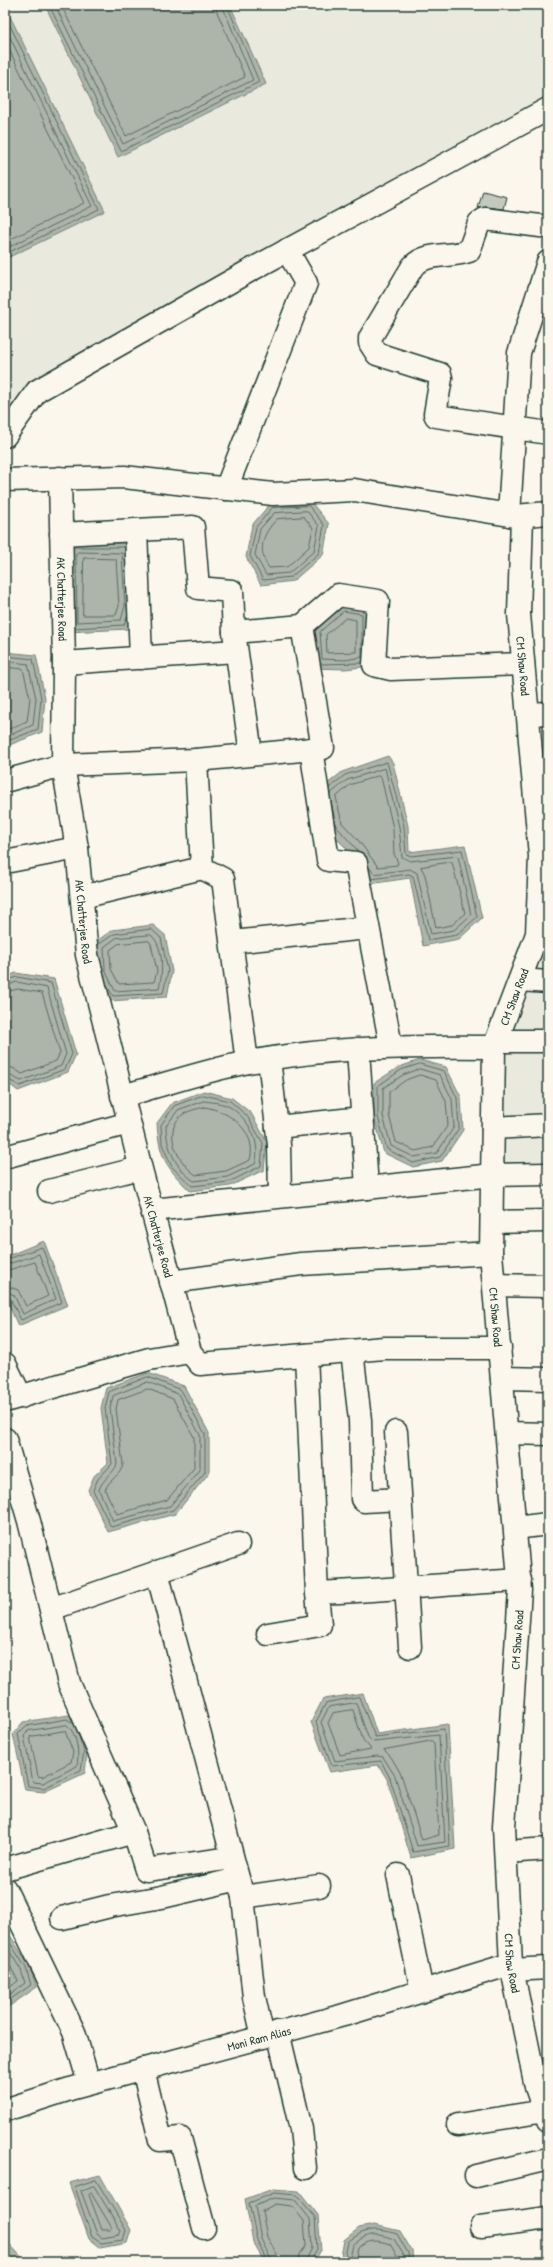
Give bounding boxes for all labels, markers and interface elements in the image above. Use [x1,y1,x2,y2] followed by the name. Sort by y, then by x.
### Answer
[53,557,72,641] street label: AK Chatterjee Road
[512,635,535,697] street label: CM Shaw Road
[72,879,97,965] street label: AK Chatterjee Road
[495,966,533,1028] street label: CM Shaw Road
[140,1194,178,1279] street label: AK Chatterjee Road
[485,1286,508,1348] street label: CM Shaw Road
[506,1609,528,1670] street label: CM Shaw Road
[501,1933,525,1994] street label: CM Shaw Road
[225,2021,293,2055] street label: Moni Ram Alias

